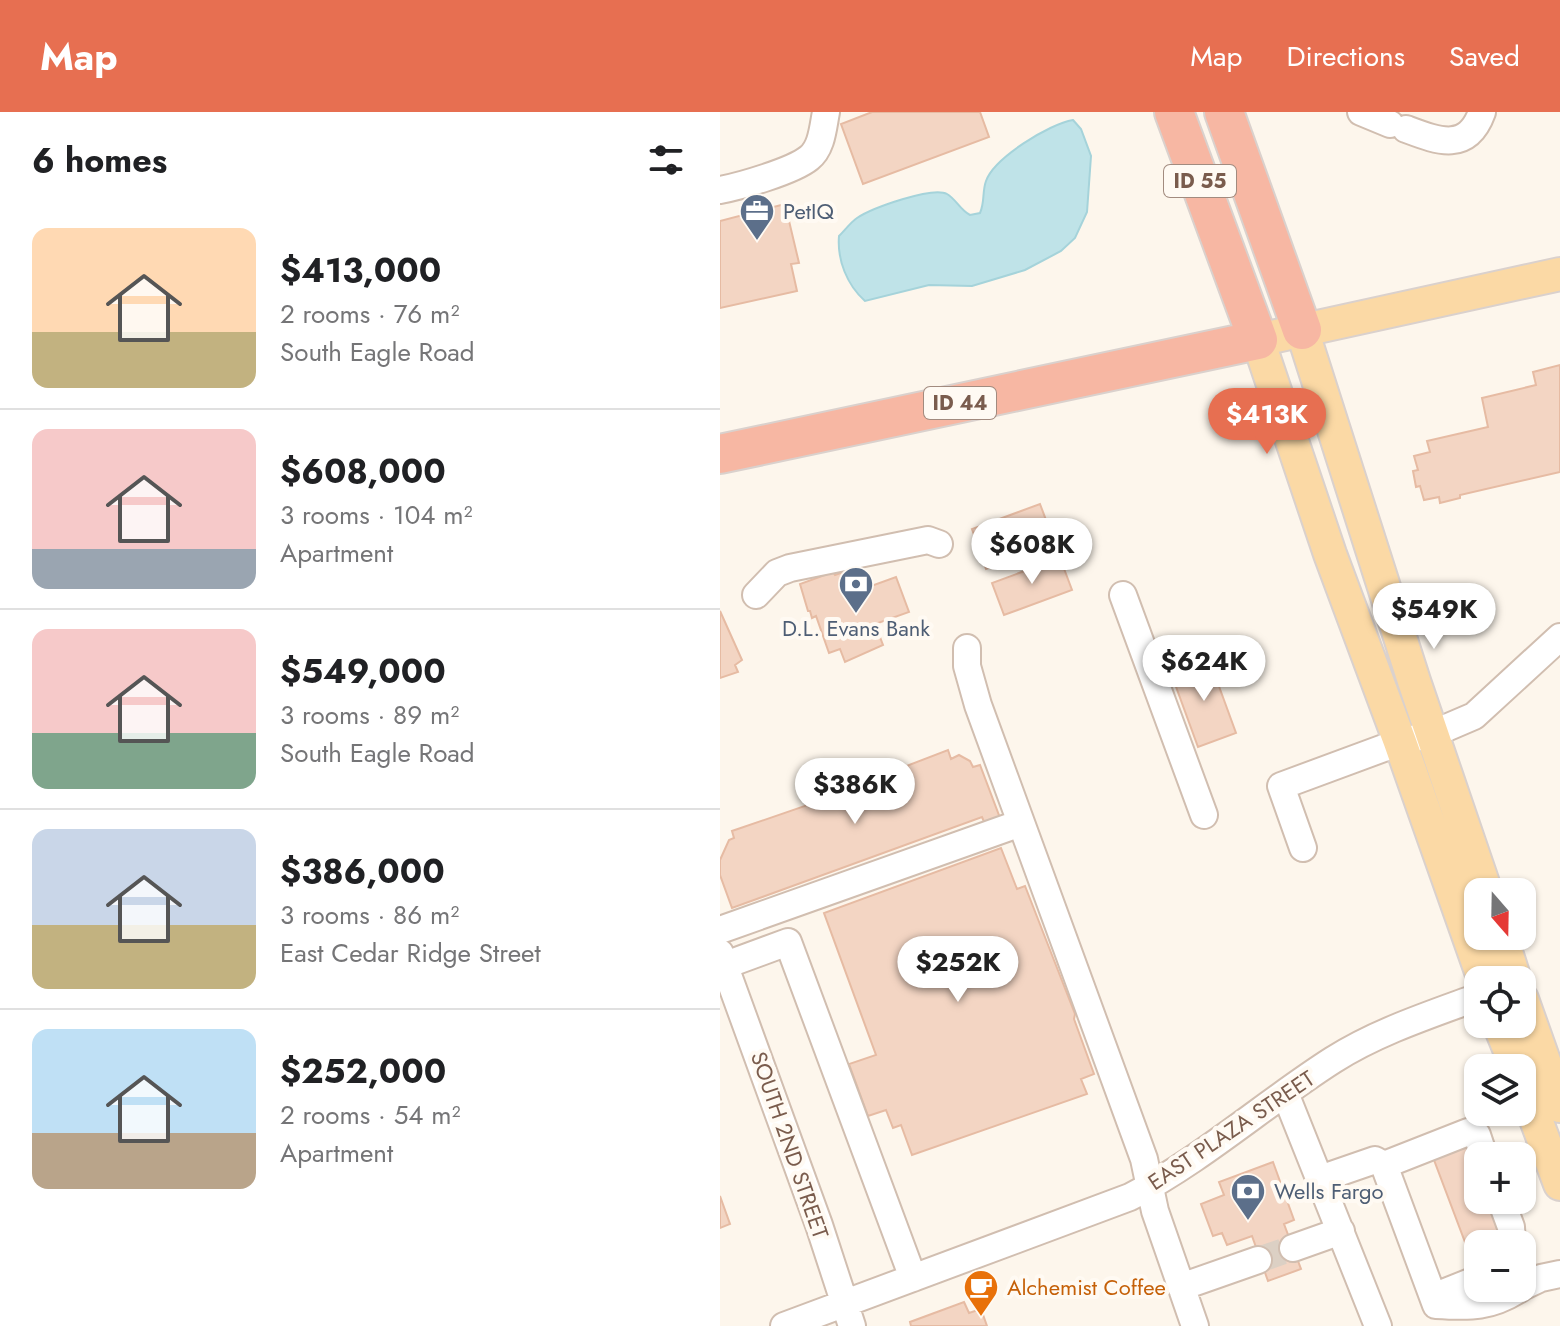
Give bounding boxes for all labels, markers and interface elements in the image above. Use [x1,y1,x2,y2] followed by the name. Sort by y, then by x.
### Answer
[40,29,118,84] text: Map
[1190,36,1242,77] text: Map
[1286,36,1405,77] text: Directions
[1449,36,1520,77] text: Saved
[32,136,167,185] text: 6 homes
[644,138,688,182] icon: filters
[1164,165,1236,197] road number: ID 55
[738,192,776,242] office icon: PetIQ
[783,195,834,227] place label: PetIQ
[280,246,441,295] text: $413,000
[96,260,192,356] icon: home
[280,295,459,333] text: 2 rooms · 76 m²
[280,333,475,371] text: South Eagle Road
[924,387,996,419] road number: ID 44
[1211,388,1323,456] pin: $413K
[1226,395,1308,433] text: $413K
[280,447,446,496] text: $608,000
[96,461,192,557] icon: home
[280,496,473,534] text: 3 rooms · 104 m²
[976,518,1088,586] pin: $608K
[989,525,1075,563] text: $608K
[280,534,393,572] text: Apartment
[837,565,875,615] bank icon: D.L. Evans Bank
[1378,583,1490,651] pin: $549K
[1391,590,1477,628] text: $549K
[782,612,930,644] place label: D.L. Evans Bank
[1148,635,1260,703] pin: $624K
[1161,642,1247,680] text: $624K
[280,647,446,696] text: $549,000
[96,661,192,757] icon: home
[280,696,459,734] text: 3 rooms · 89 m²
[280,734,475,772] text: South Eagle Road
[799,758,911,826] pin: $386K
[813,765,897,803] text: $386K
[280,847,445,896] text: $386,000
[96,861,192,957] icon: home
[1464,878,1536,950] north arrow
[1464,878,1536,1302] map controls
[280,896,459,934] text: 3 rooms · 86 m²
[280,934,541,972] text: East Cedar Ridge Street
[902,936,1014,1004] pin: $252K
[915,943,1001,981] text: $252K
[1464,966,1536,1038] button: locate
[280,1047,446,1096] text: $252,000
[743,1047,837,1244] street label: SOUTH 2ND STREET
[1464,1054,1536,1126] button: layers
[96,1061,192,1157] icon: home
[1141,1062,1321,1198] street label: EAST PLAZA STREET
[280,1096,461,1134] text: 2 rooms · 54 m²
[280,1134,393,1172] text: Apartment
[1464,1142,1536,1214] button: +
[1229,1172,1267,1222] bank icon: Wells Fargo
[1274,1175,1384,1207] place label: Wells Fargo
[1464,1230,1536,1302] button: −
[962,1268,1000,1318] cafe icon: Alchemist Coffee
[1007,1271,1166,1303] place label: Alchemist Coffee

